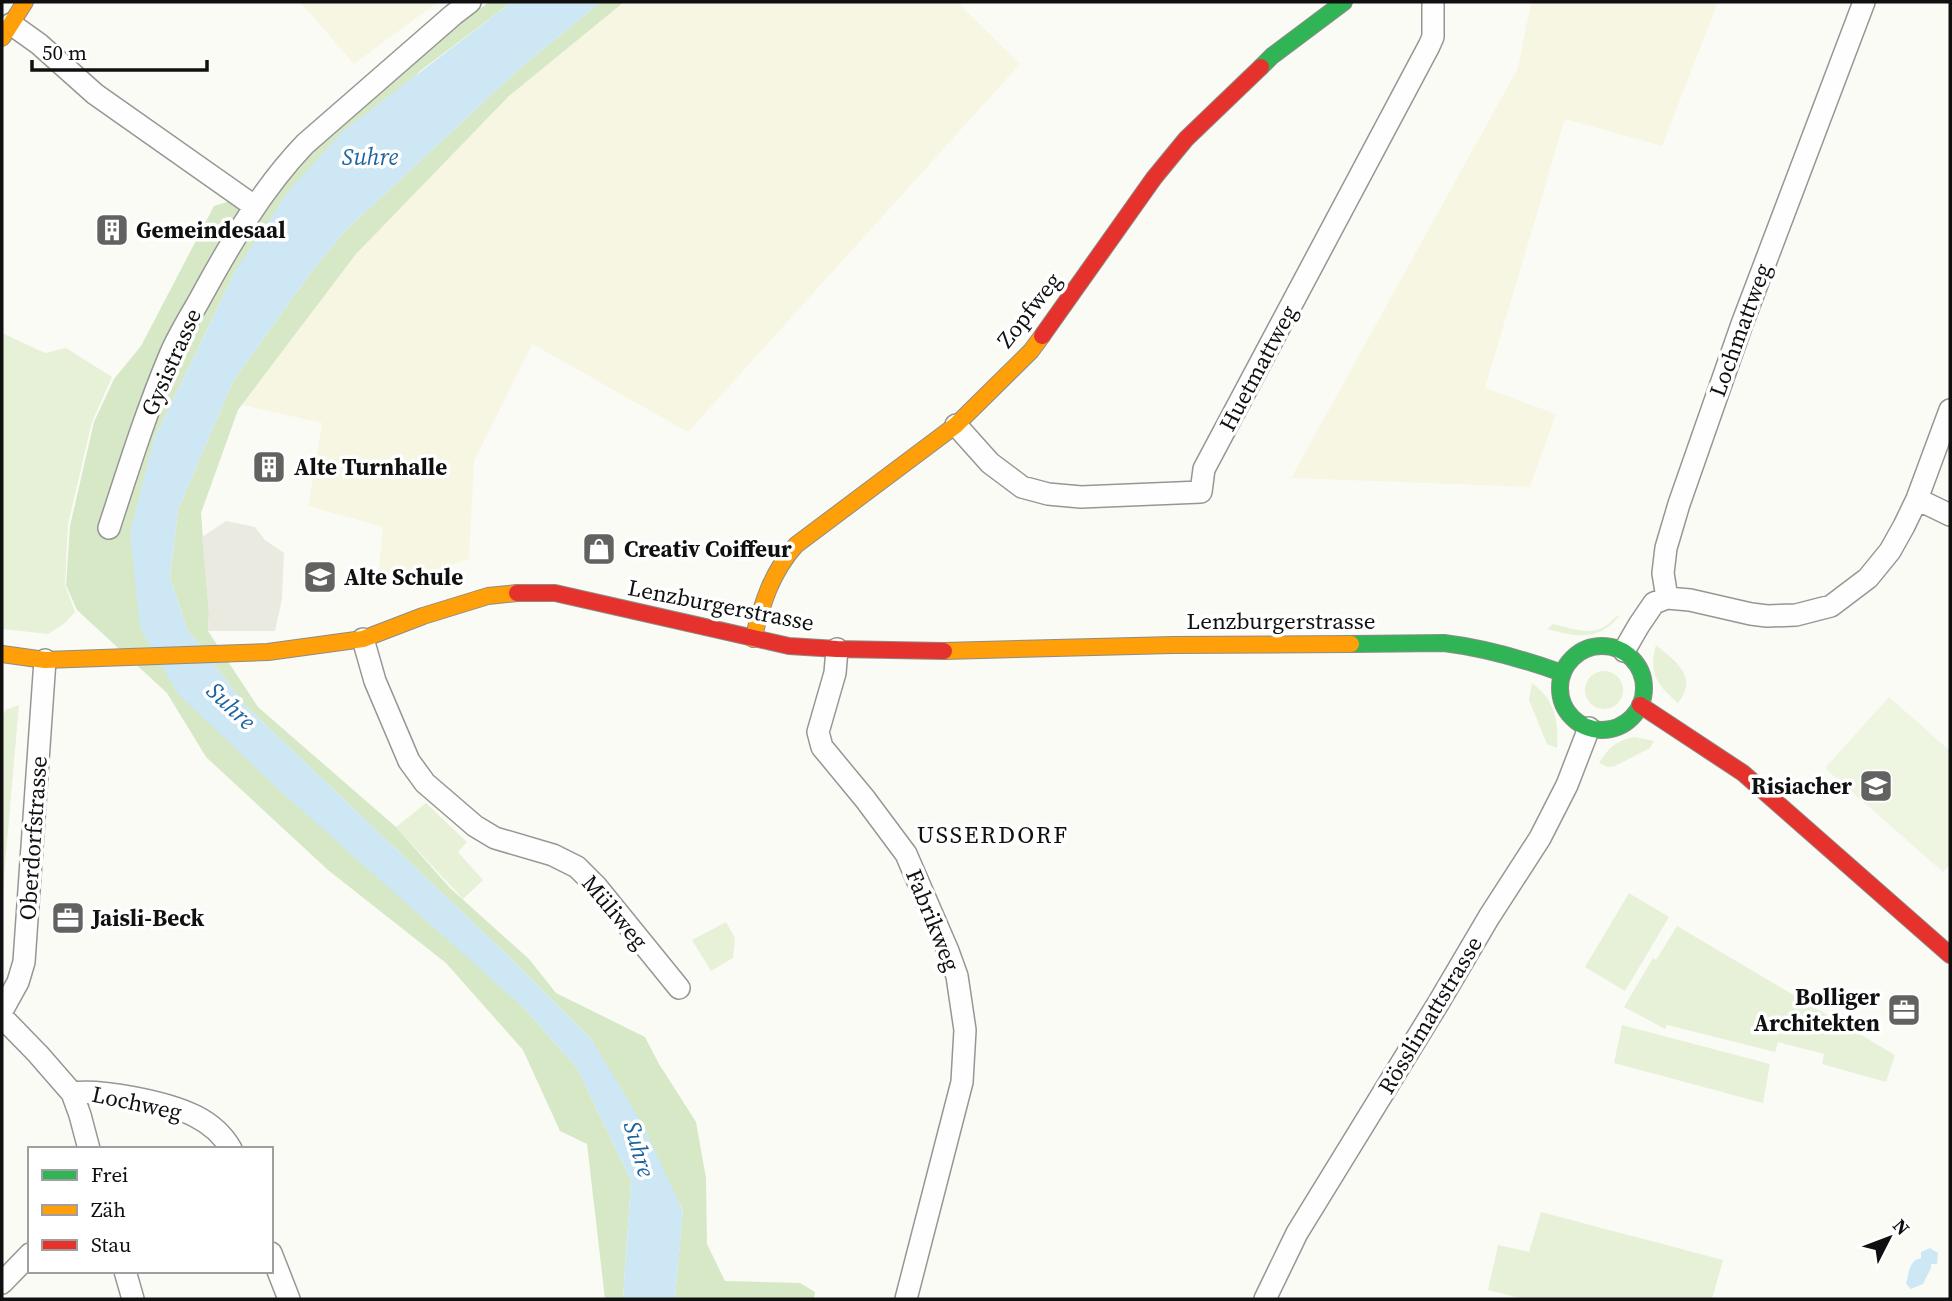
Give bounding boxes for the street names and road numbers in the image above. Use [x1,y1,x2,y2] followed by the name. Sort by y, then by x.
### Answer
[1701,259,1779,401] street label: Lochmattweg
[989,266,1069,354] street label: Zopfweg
[1211,299,1305,437] street label: Huetmattweg
[133,303,209,421] street label: Gysistrasse
[625,571,817,639] street label: Lenzburgerstrasse
[1186,605,1376,637] street label: Lenzburgerstrasse
[11,755,55,921] street label: Oberdorfstrasse
[898,864,968,976] street label: Fabrikweg
[575,868,656,956] street label: Müliweg
[1370,930,1490,1100] street label: Rösslimattstrasse
[89,1078,185,1128] street label: Lochweg

